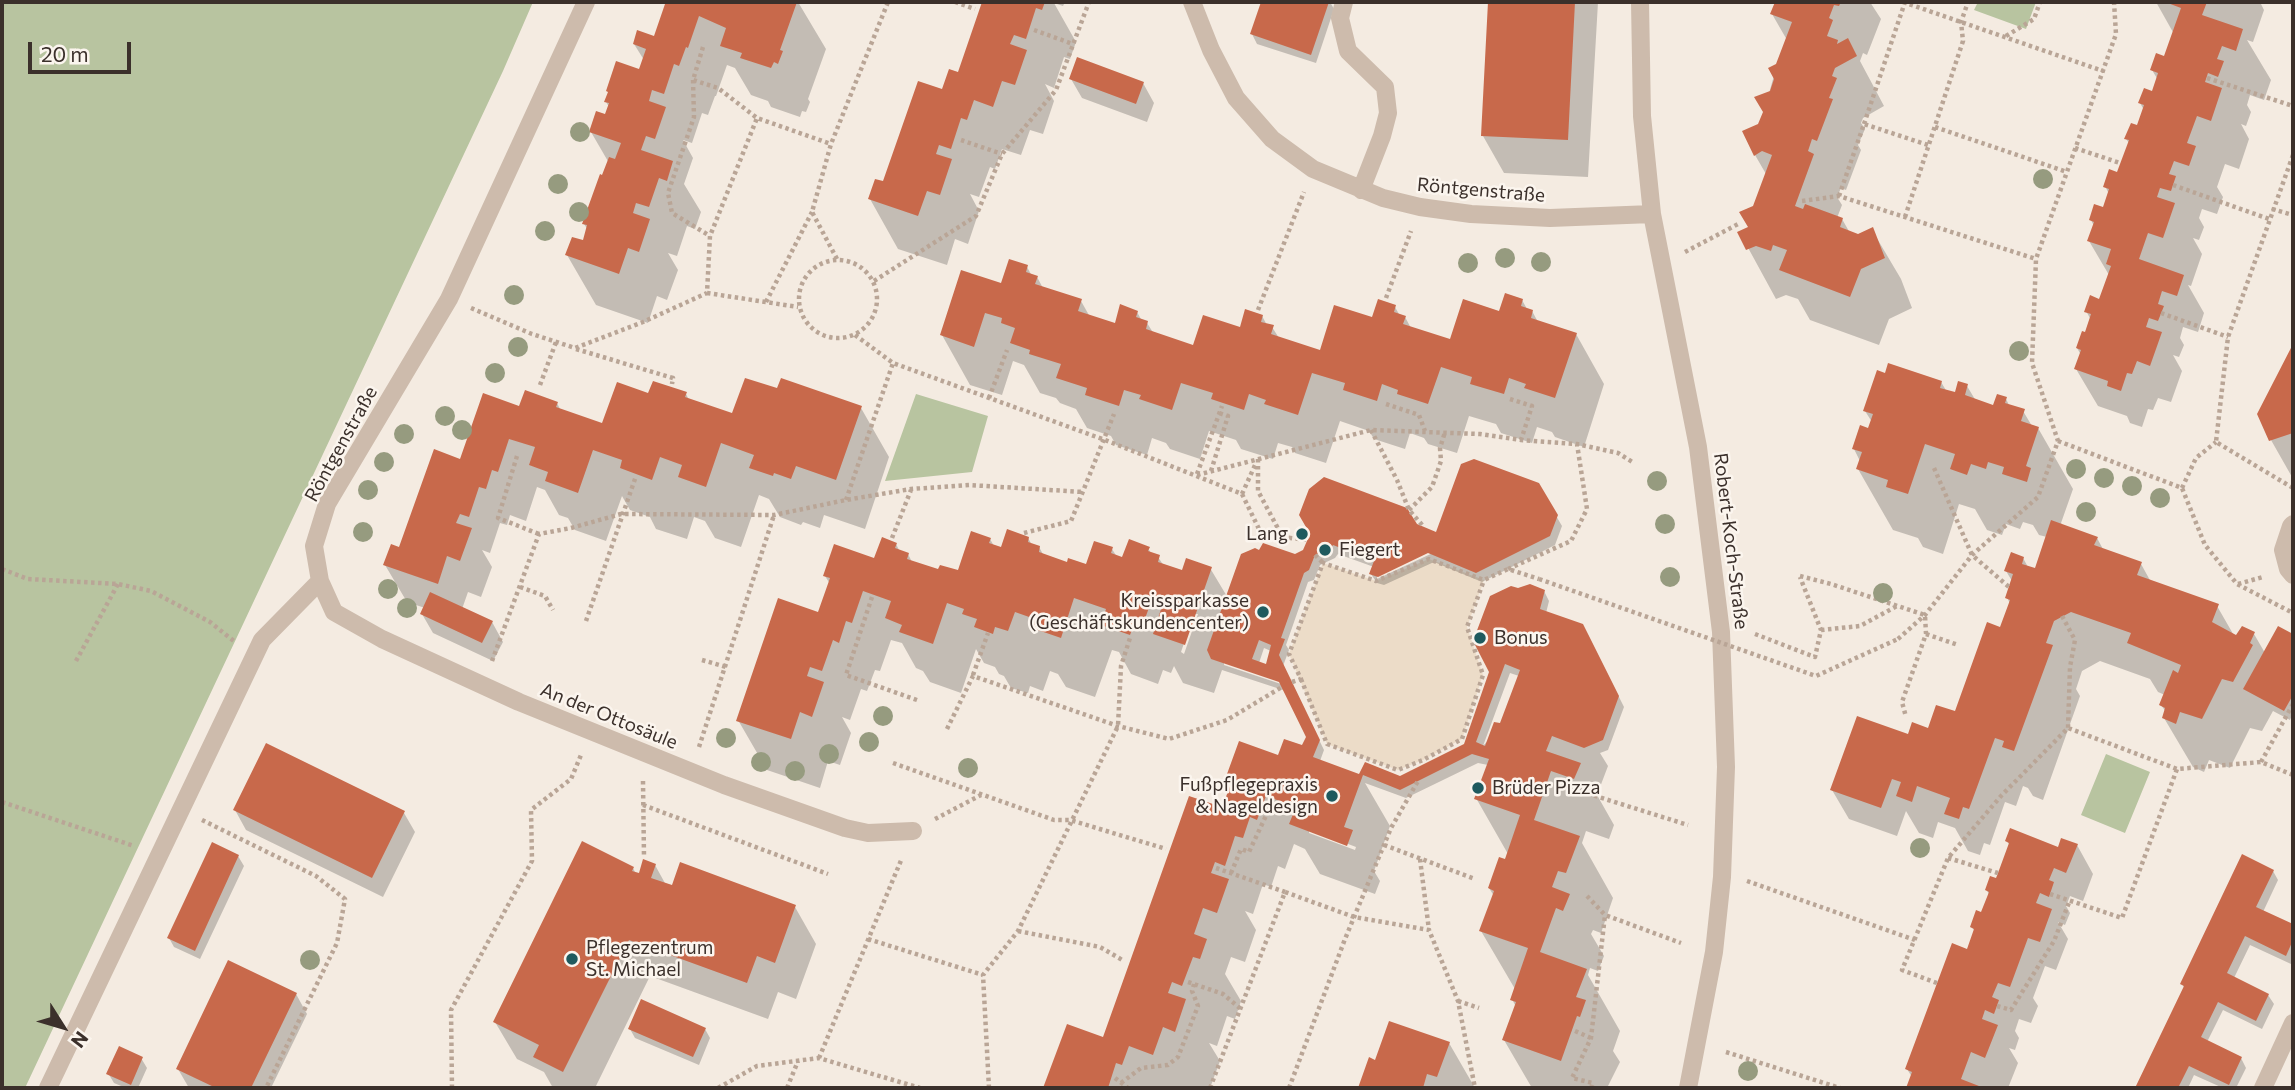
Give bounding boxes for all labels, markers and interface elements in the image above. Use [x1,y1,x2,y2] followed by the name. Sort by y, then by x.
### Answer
[32,28,135,72] scale bar
[41,41,89,66] text: 20 m
[1416,173,1546,207] street label: Röntgenstraße
[300,382,382,506] street label: Röntgenstraße
[1709,452,1753,630] street label: Robert-Koch-Straße
[1246,523,1288,545] place label: Lang
[1294,526,1310,542] marker: Lang
[1339,539,1400,561] place label: Fiegert
[1317,542,1333,558] marker: Fiegert
[1029,590,1249,634] place label: Kreissparkasse (Geschäftskundencenter)
[1255,604,1271,620] marker: Kreissparkasse (Geschäftskundencenter)
[1494,627,1548,649] place label: Bonus
[1472,630,1488,646] marker: Bonus
[537,678,681,754] street label: An der Ottosäule
[1179,774,1318,818] place label: Fußpflegepraxis & Nageldesign
[1492,777,1600,799] place label: Brüder Pizza
[1470,780,1486,796] marker: Brüder Pizza
[1324,788,1340,804] marker: Fußpflegepraxis & Nageldesign
[586,937,713,981] place label: Pflegezentrum St. Michael
[564,951,580,967] marker: Pflegezentrum St. Michael
[28,992,98,1062] north arrow
[67,1027,94,1053] text: N

